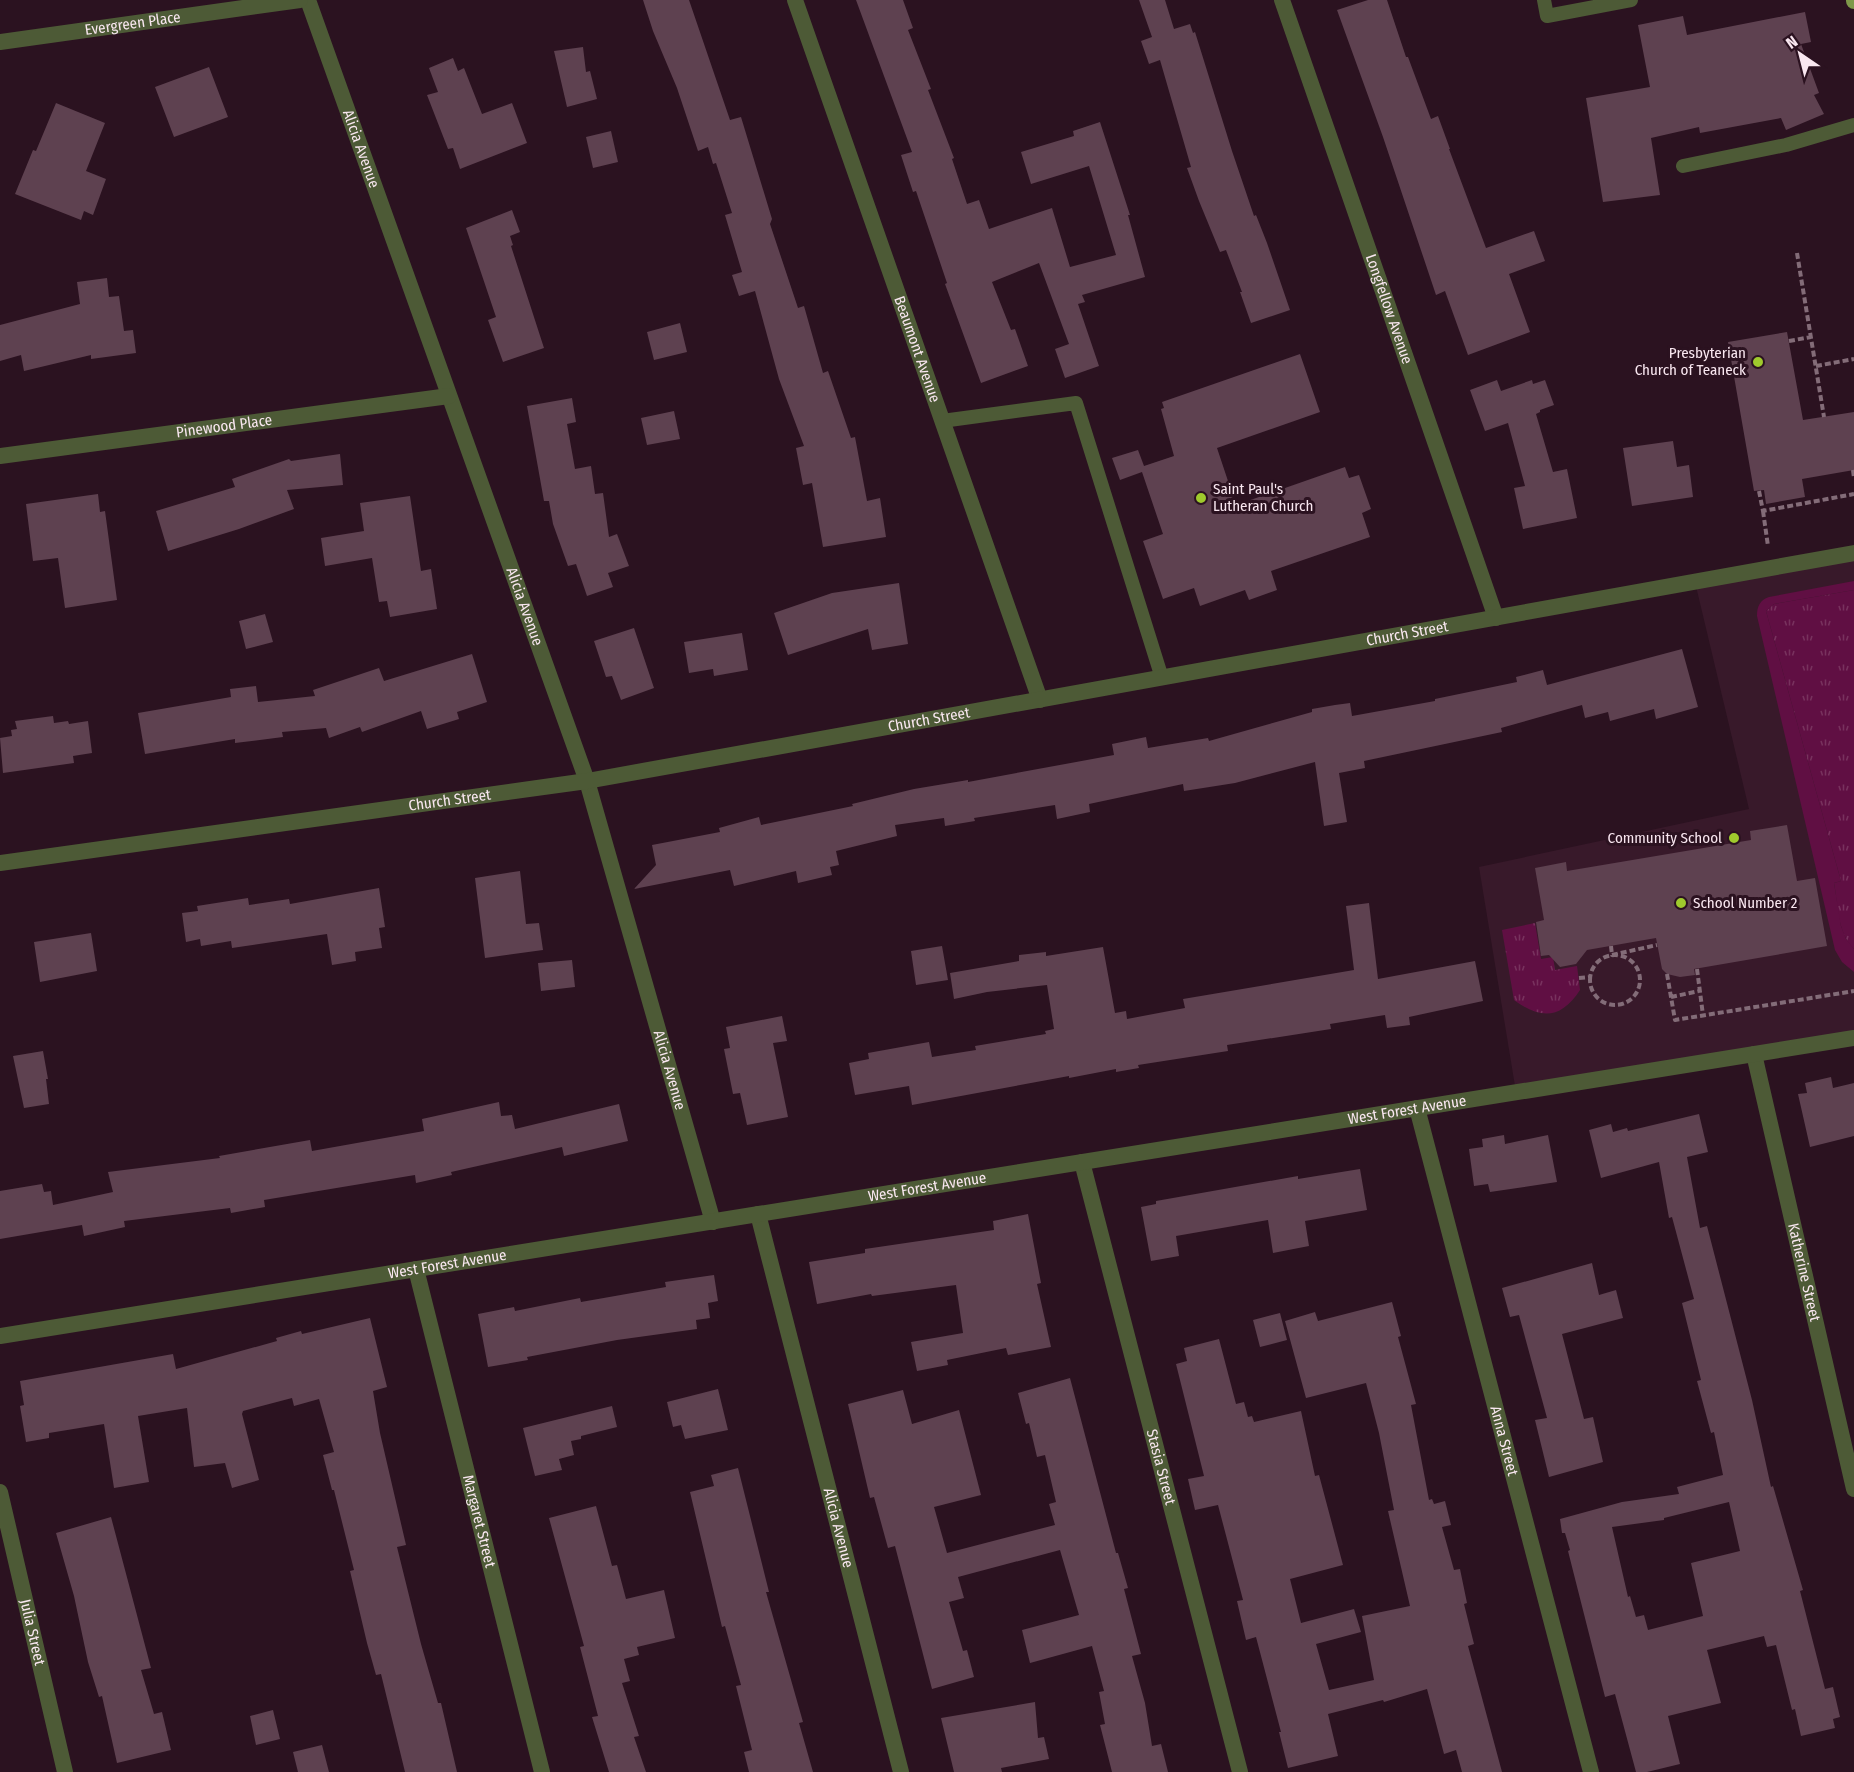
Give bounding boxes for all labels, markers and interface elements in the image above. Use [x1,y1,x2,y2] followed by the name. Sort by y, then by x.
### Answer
[84,8,182,39] street label: Evergreen Place
[1770,24,1830,84] north arrow
[1782,32,1801,53] text: N
[339,107,383,190] street label: Alicia Avenue
[1362,252,1416,366] street label: Longfellow Avenue
[890,294,944,405] street label: Beaumont Avenue
[1635,344,1746,379] place label: Presbyterian Church of Teaneck
[1751,355,1765,369] marker: Presbyterian Church of Teaneck
[175,411,273,441] street label: Pinewood Place
[1213,480,1313,515] place label: Saint Paul's Lutheran Church
[1194,491,1208,505] marker: Saint Paul's Lutheran Church
[502,565,547,648] street label: Alicia Avenue
[1365,617,1450,650] street label: Church Street
[886,703,971,736] street label: Church Street
[407,786,492,815] street label: Church Street
[1608,829,1722,847] place label: Community School
[1727,831,1741,845] marker: Community School
[1693,894,1798,912] place label: School Number 2
[1674,896,1688,910] marker: School Number 2
[650,1028,689,1112] street label: Alicia Avenue
[1347,1091,1467,1128] street label: West Forest Avenue
[867,1169,988,1205] street label: West Forest Avenue
[1784,1221,1824,1323] street label: Katherine Street
[387,1246,508,1282] street label: West Forest Avenue
[1486,1404,1522,1478] street label: Anna Street
[1143,1427,1179,1507] street label: Stasia Street
[459,1473,499,1569] street label: Margaret Street
[820,1486,857,1570] street label: Alicia Avenue
[16,1597,49,1667] street label: Julia Street

